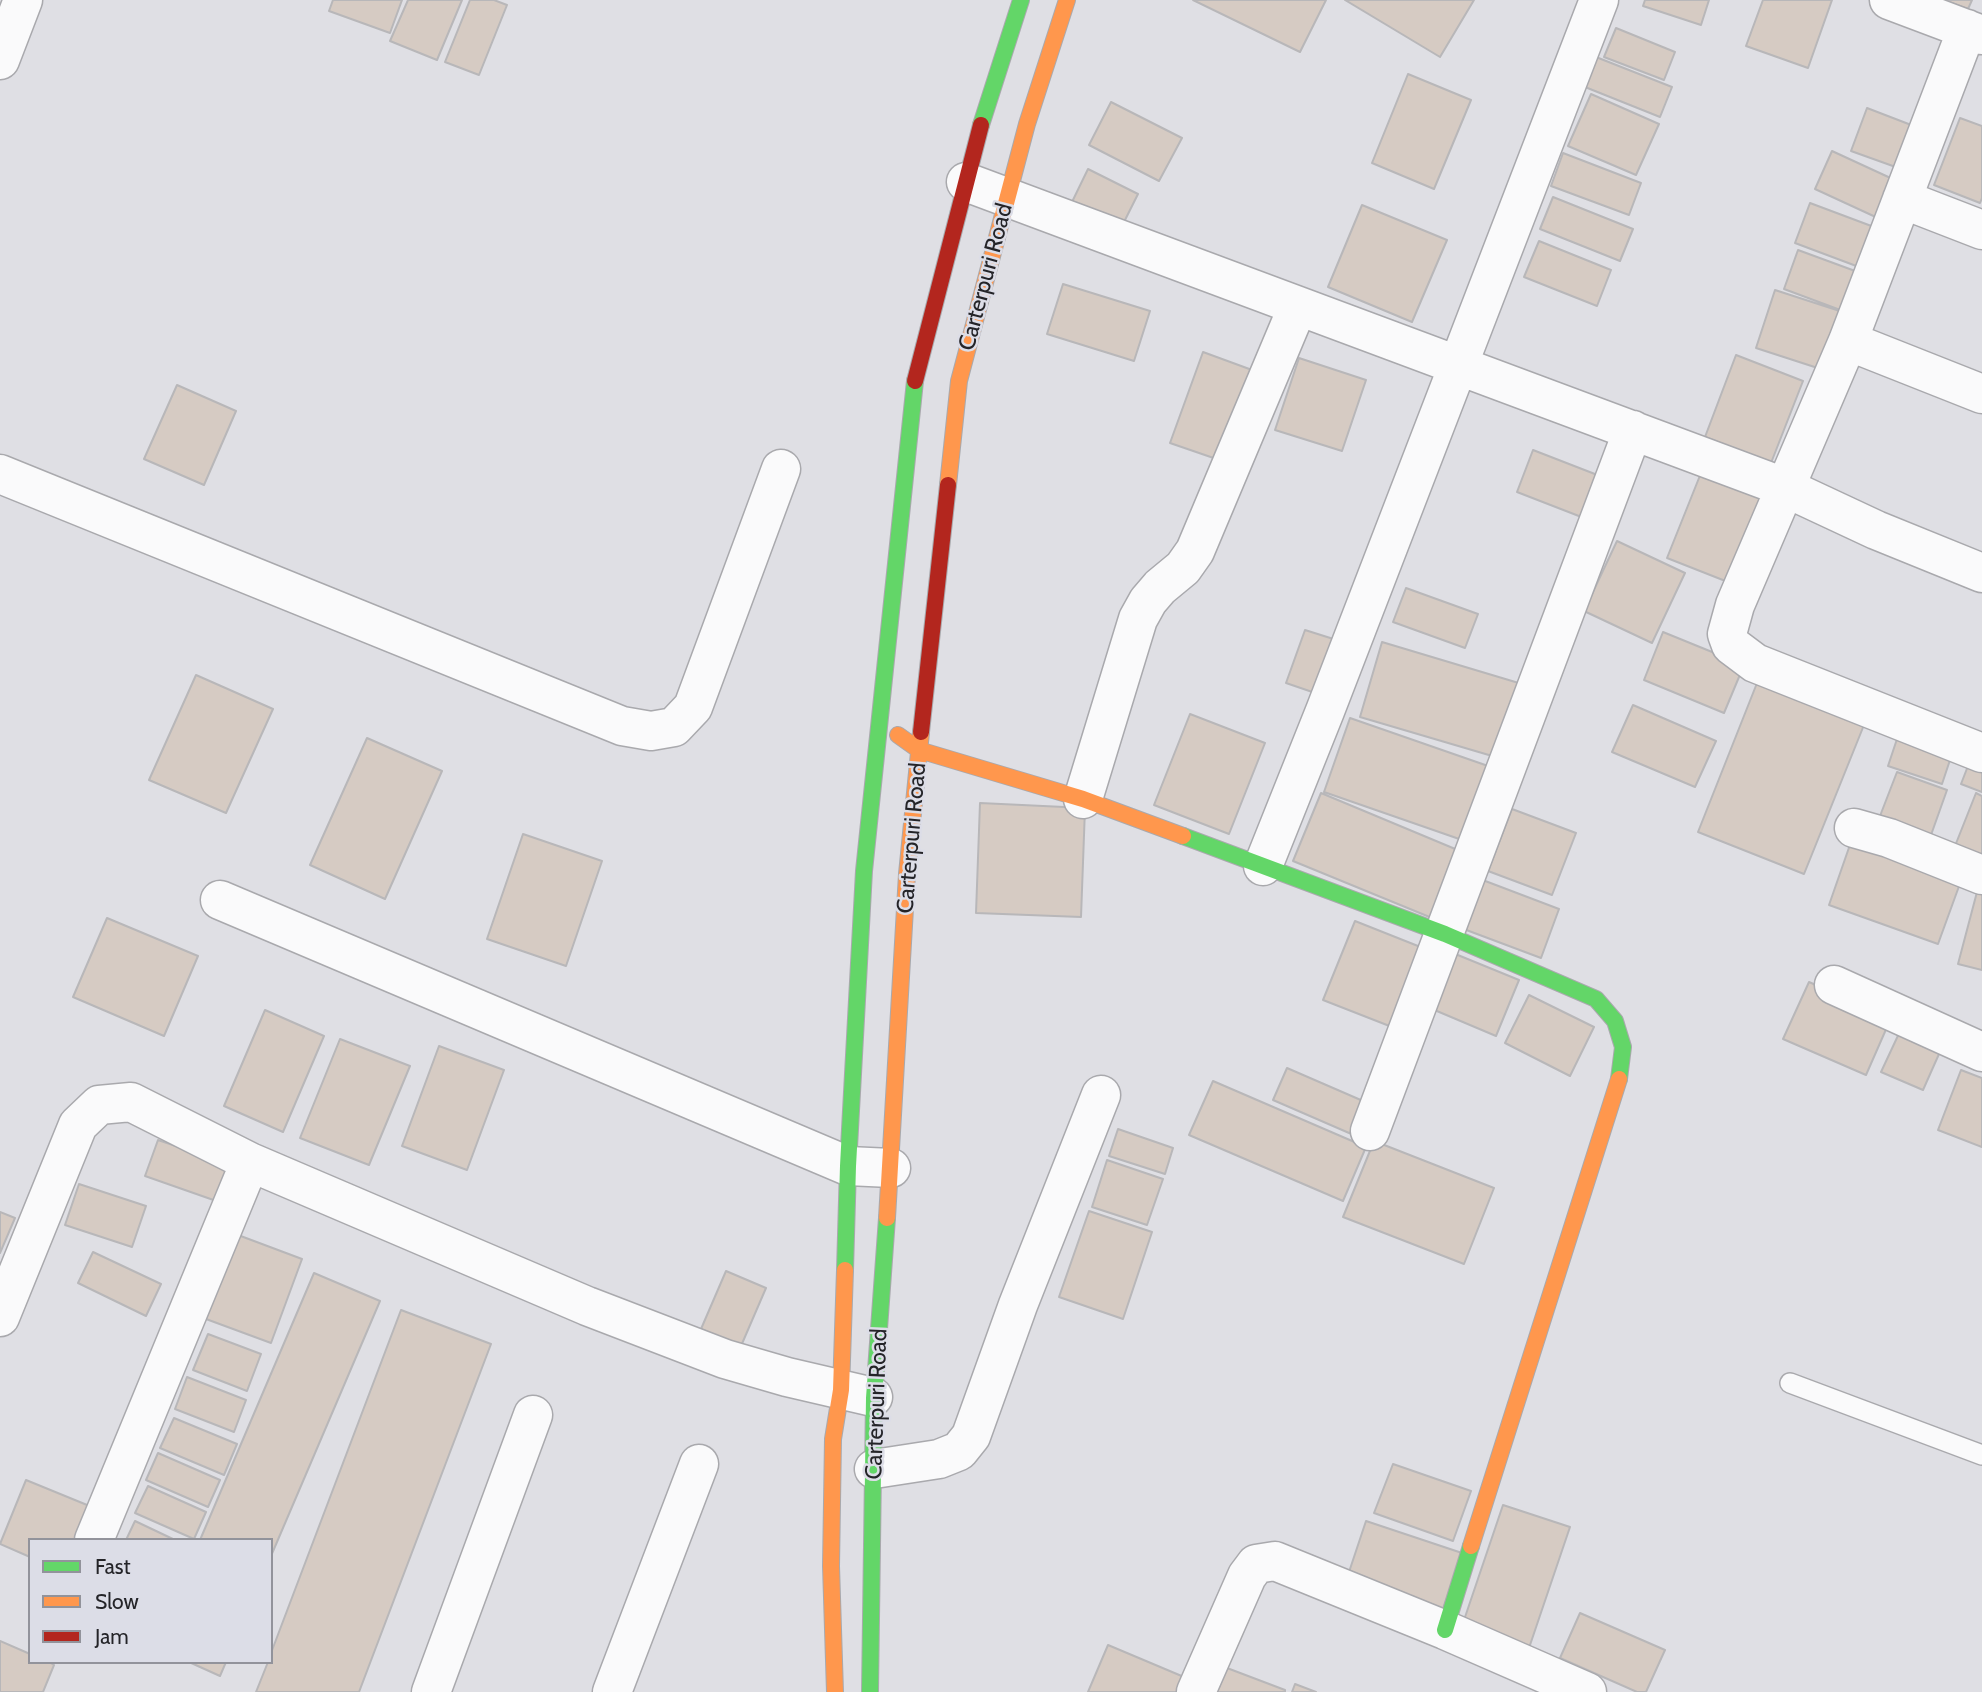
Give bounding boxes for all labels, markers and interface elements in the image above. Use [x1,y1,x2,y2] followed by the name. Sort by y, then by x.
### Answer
[953,200,1019,354] street label: Carterpuri Road
[892,761,932,915] street label: Carterpuri Road
[861,1328,893,1480] street label: Carterpuri Road
[28,1538,273,1664] legend
[95,1554,131,1579] text: Fast
[95,1589,139,1614] text: Slow
[95,1624,129,1649] text: Jam

